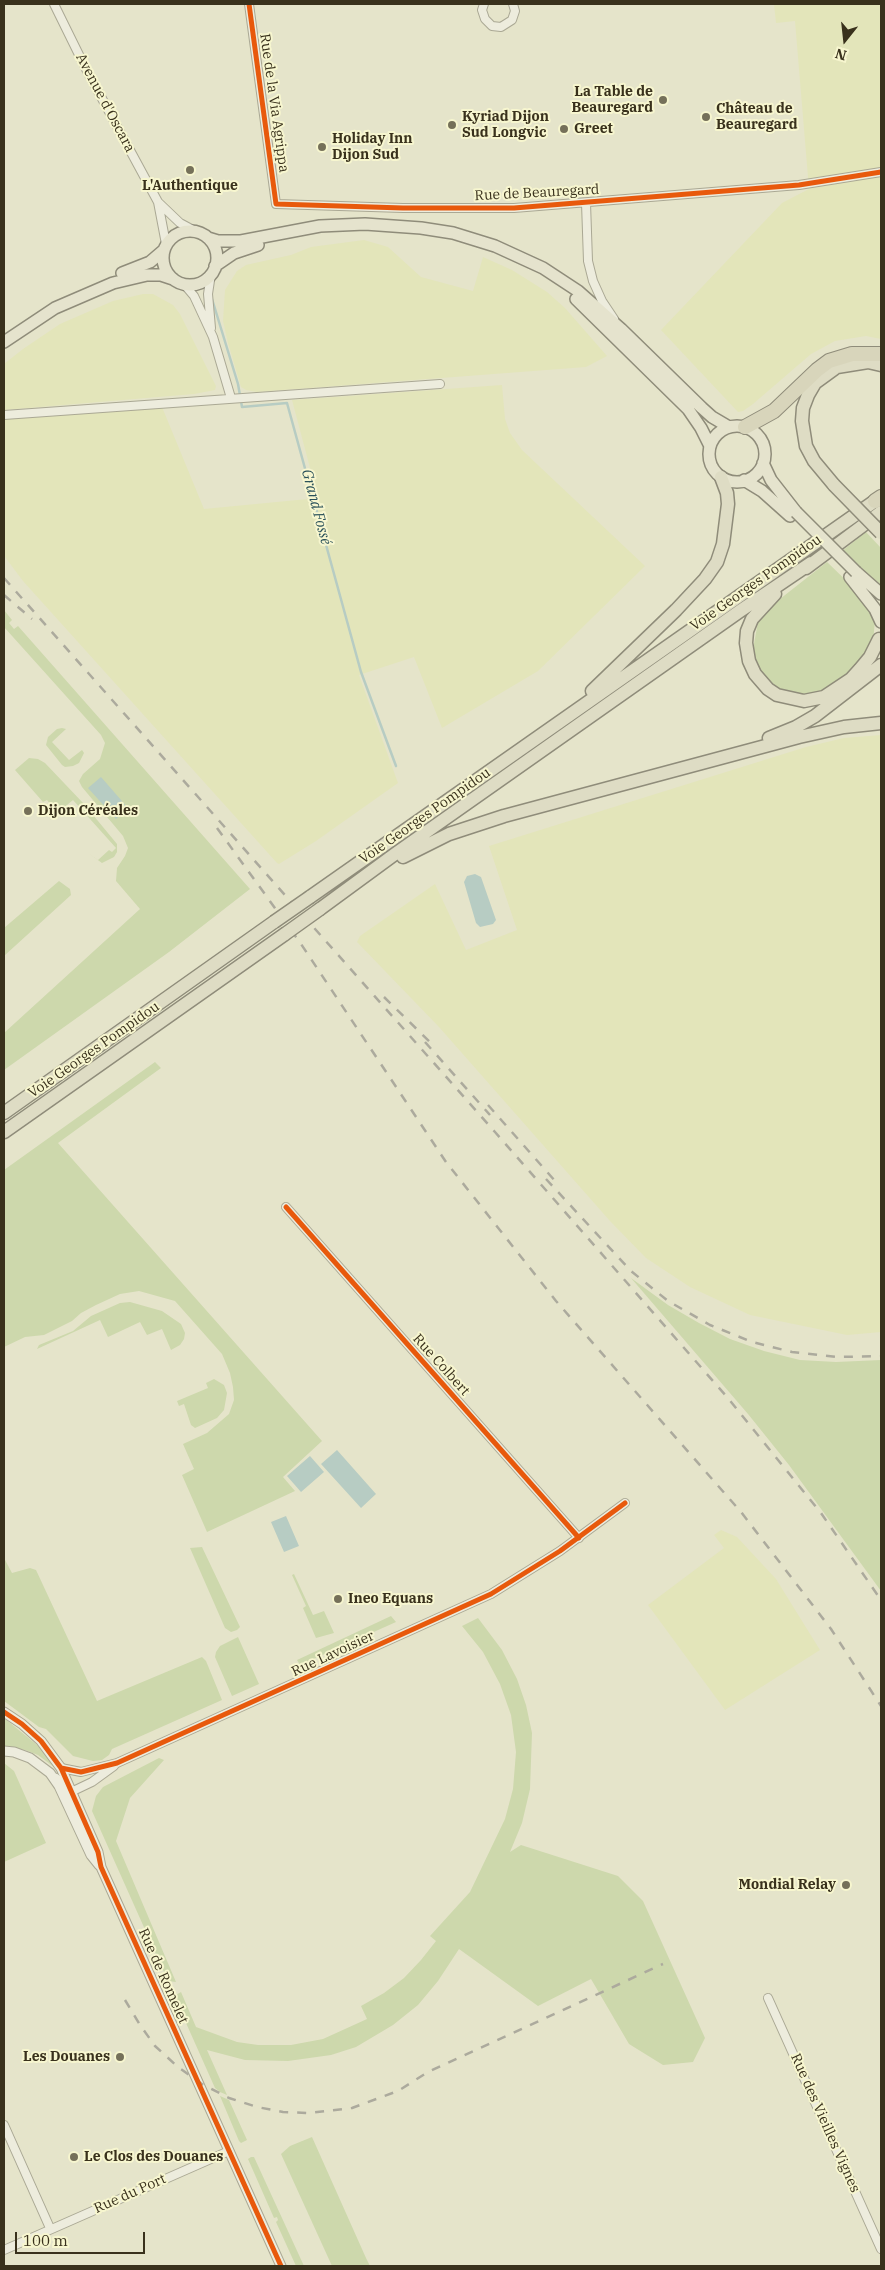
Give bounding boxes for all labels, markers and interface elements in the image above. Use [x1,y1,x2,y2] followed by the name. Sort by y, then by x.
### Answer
[820,15,870,65] north arrow
[256,32,292,174] street label: Rue de la Via Agrippa
[833,44,849,65] text: N
[72,51,138,155] street label: Avenue d'Oscara
[571,84,653,116] place label: La Table de Beauregard
[657,94,669,106] marker: La Table de Beauregard
[716,101,798,134] place label: Château de Beauregard
[462,109,549,142] place label: Kyriad Dijon Sud Longvic
[700,111,712,123] marker: Château de Beauregard
[446,119,458,131] marker: Kyriad Dijon Sud Longvic
[574,121,613,137] place label: Greet
[558,123,570,135] marker: Greet
[332,131,413,164] place label: Holiday Inn Dijon Sud
[316,141,328,153] marker: Holiday Inn Dijon Sud
[184,164,196,176] marker: L'Authentique
[142,178,238,194] place label: L'Authentique
[474,181,600,205] street label: Rue de Beauregard
[297,467,335,547] water label: Grand Fossé
[687,531,825,635] street label: Voie Georges Pompidou
[356,764,494,868] street label: Voie Georges Pompidou
[38,803,138,819] place label: Dijon Céréales
[22,805,34,817] marker: Dijon Céréales
[25,998,163,1102] street label: Voie Georges Pompidou
[409,1331,473,1399] street label: Rue Colbert
[348,1591,433,1607] place label: Ineo Equans
[332,1593,344,1605] marker: Ineo Equans
[289,1628,377,1680] street label: Rue Lavoisier
[738,1877,836,1893] place label: Mondial Relay
[840,1879,852,1891] marker: Mondial Relay
[134,1926,192,2026] street label: Rue de Romelet
[23,2049,110,2065] place label: Les Douanes
[114,2051,126,2063] marker: Les Douanes
[787,2051,863,2195] street label: Rue des Vieilles Vignes
[84,2149,223,2165] place label: Le Clos des Douanes
[68,2151,80,2163] marker: Le Clos des Douanes
[91,2171,169,2217] street label: Rue du Port
[18,2222,148,2254] scale bar
[23,2231,68,2250] text: 100 m

